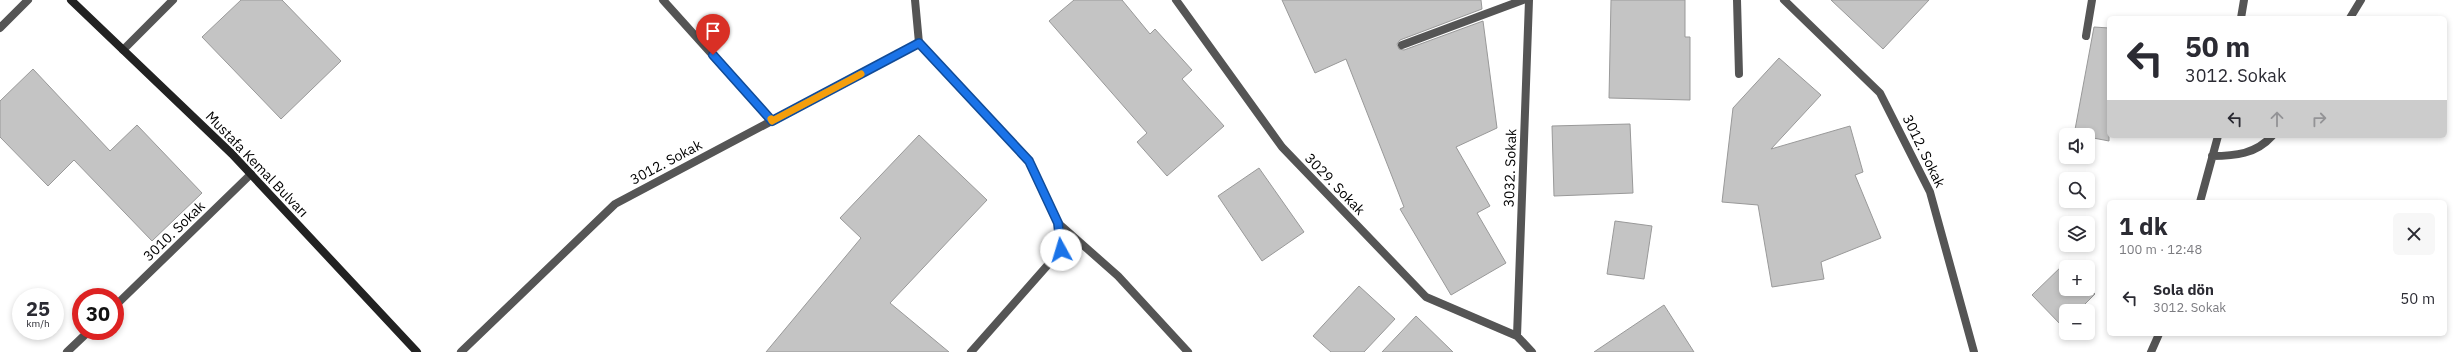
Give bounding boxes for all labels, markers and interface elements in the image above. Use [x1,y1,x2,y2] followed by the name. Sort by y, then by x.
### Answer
[696,14,730,55] pin
[702,20,724,42] icon: arrive
[2185,28,2250,65] text: 50 m
[2119,32,2171,84] icon: left
[2185,64,2286,87] text: 3012. Sokak
[202,107,312,221] street label: Mustafa Kemal Bulvarı
[2224,108,2246,130] icon: left
[2266,108,2288,130] icon: ahead
[2308,108,2330,130] icon: right
[1899,112,1950,191] street label: 3012. Sokak
[1500,128,1520,208] street label: 3032. Sokak
[2059,128,2095,340] map controls
[2059,128,2095,164] button: sound
[627,135,706,188] street label: 3012. Sokak
[1301,149,1369,219] street label: 3029. Sokak
[2059,172,2095,208] button: search
[139,197,209,265] street label: 3010. Sokak
[2119,210,2168,242] text: 1 dk
[2393,213,2435,255] button: close
[2059,216,2095,252] button: layers
[1040,229,1082,271] position arrow
[2119,241,2202,258] text: 100 m · 12:48
[2059,260,2095,296] button: +
[2153,280,2214,299] text: Sola dön
[2119,287,2141,309] icon: left
[72,288,124,340] speed limit sign: 30
[2400,289,2435,308] text: 50 m
[26,295,50,322] text: 25
[2153,299,2226,316] text: 3012. Sokak
[2059,304,2095,340] button: −
[26,317,50,330] text: km/h

